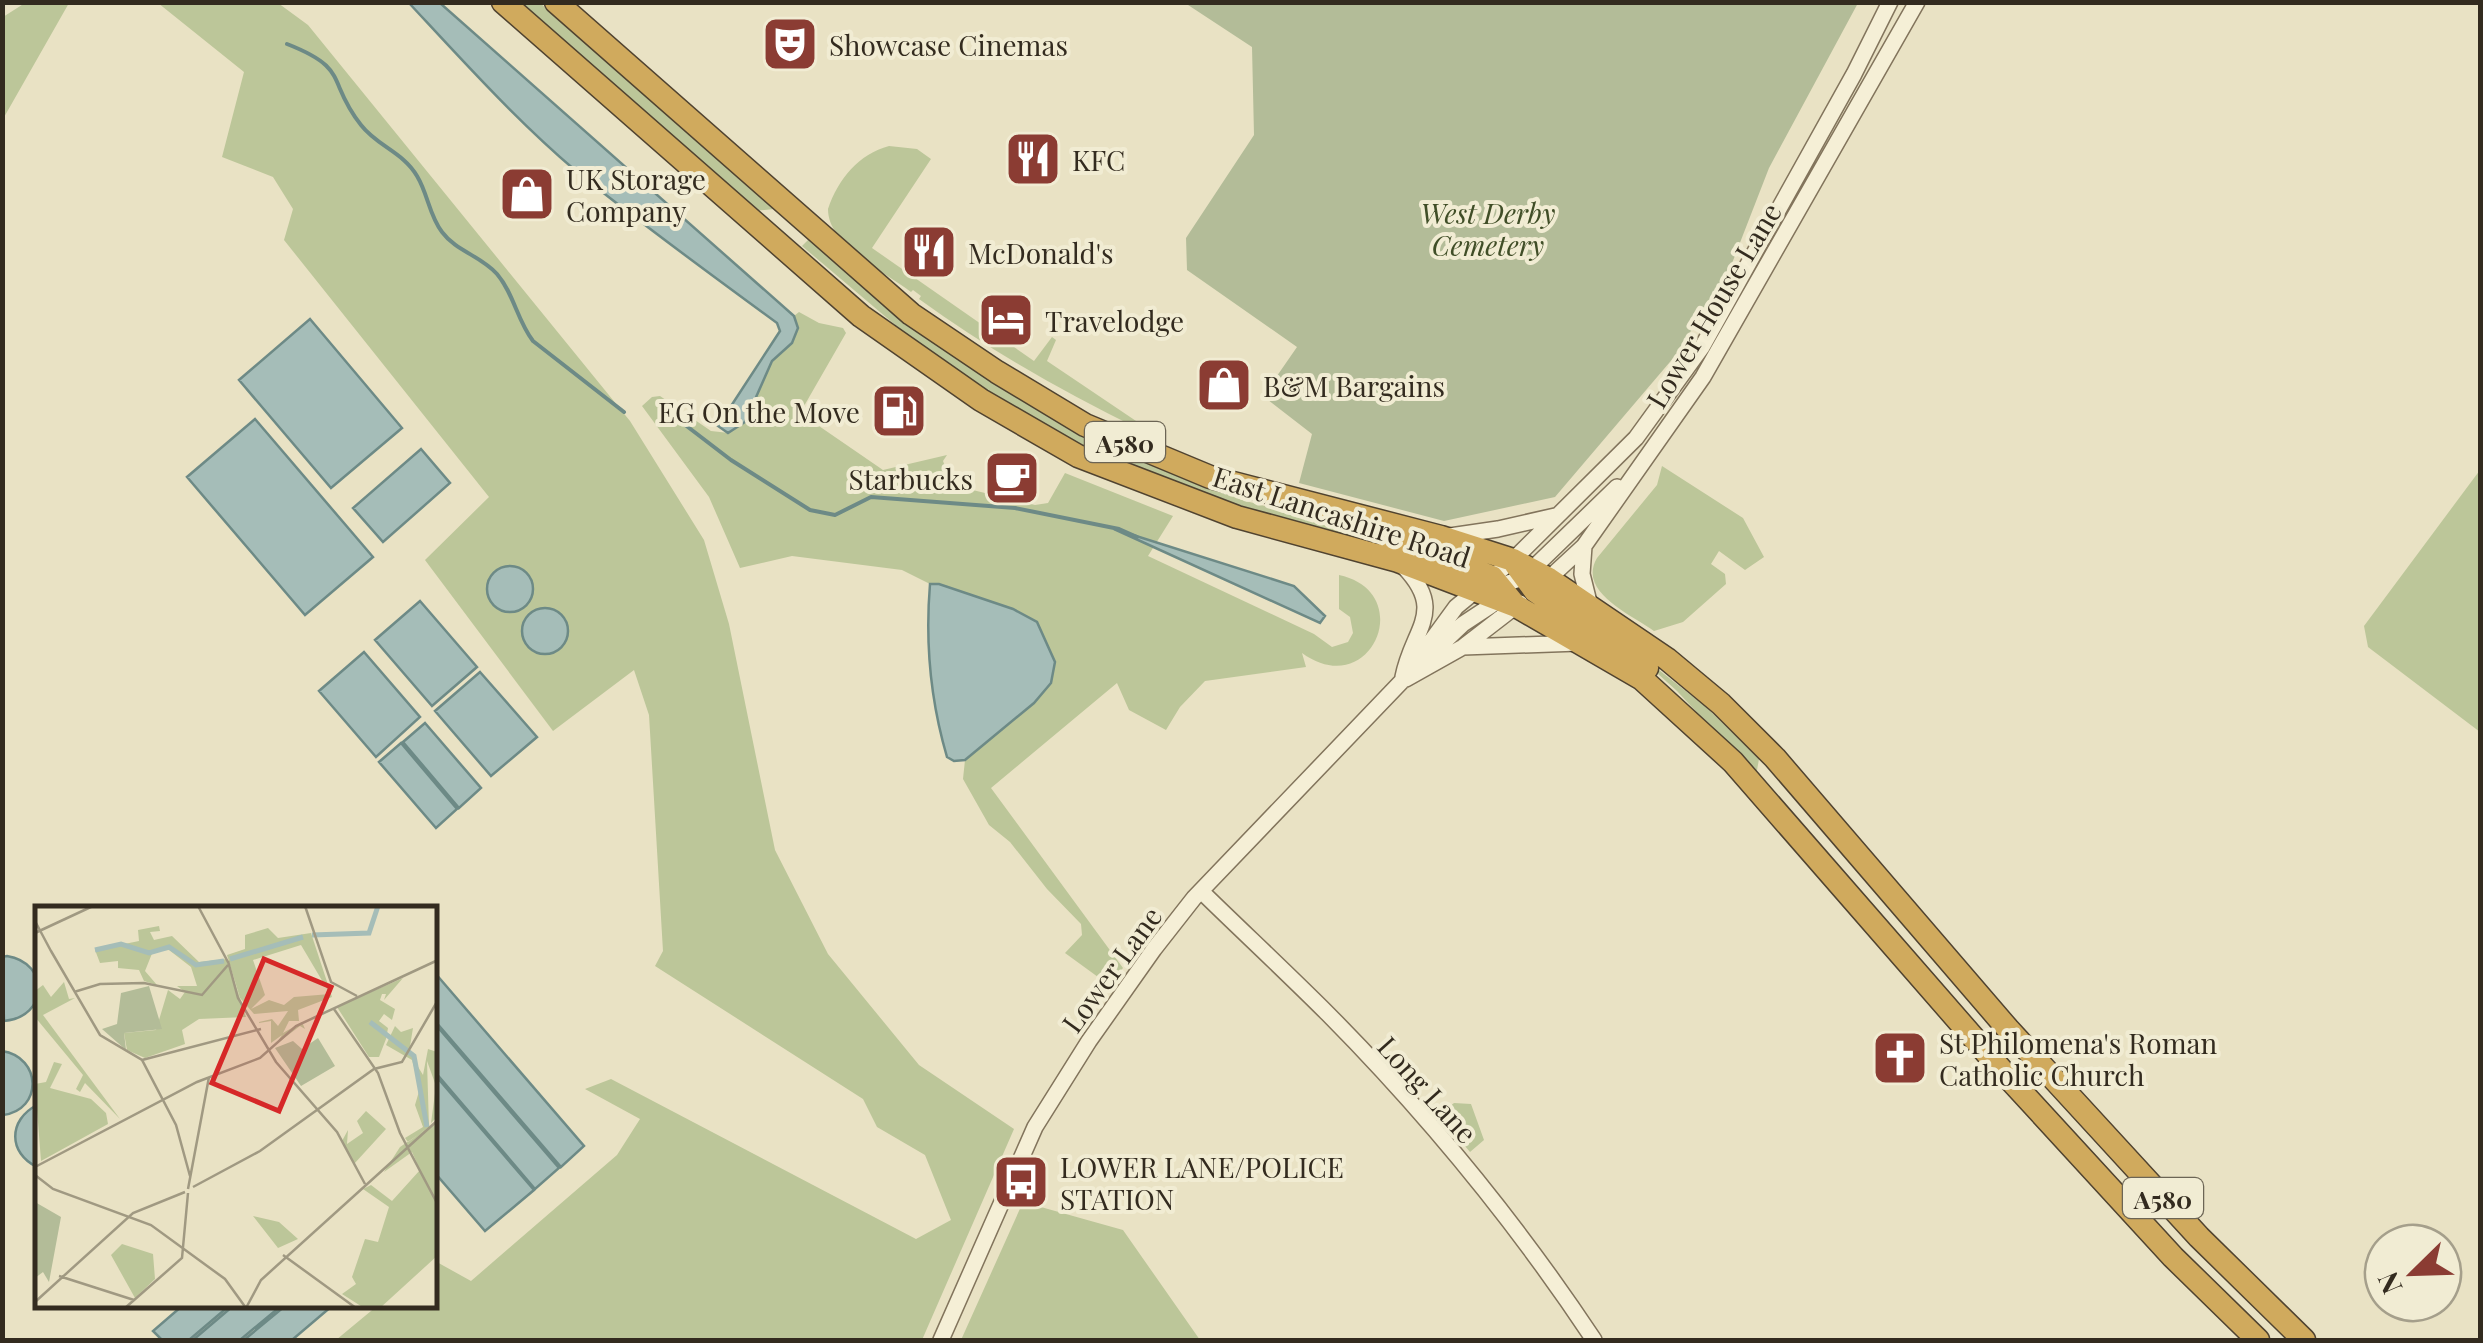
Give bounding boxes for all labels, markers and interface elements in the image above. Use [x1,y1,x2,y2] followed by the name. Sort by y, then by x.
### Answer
[760,14,820,74] theatre icon: Showcase Cinemas
[829,26,1068,63] place label: Showcase Cinemas
[1003,129,1063,189] restaurant icon: KFC
[1072,141,1125,178] place label: KFC
[566,160,706,229] place label: UK Storage Company
[497,164,557,224] shop icon: UK Storage Company
[1421,194,1555,263] park label: West Derby Cemetery
[1637,196,1789,414] street label: Lower House Lane
[899,222,959,282] restaurant icon: McDonald's
[968,234,1114,271] place label: McDonald's
[976,290,1036,350] hotel icon: Travelodge
[1045,302,1184,339] place label: Travelodge
[1194,355,1254,415] shop icon: B&M Bargains
[1263,367,1445,404] place label: B&M Bargains
[869,381,929,441] fuel station icon: EG On the Move
[658,393,860,430] place label: EG On the Move
[1085,422,1165,462] road number: A580
[982,448,1042,508] cafe icon: Starbucks
[1209,457,1475,575] street label: East Lancashire Road
[849,460,973,497] place label: Starbucks
[1053,899,1169,1039] street label: Lower Lane
[35,906,438,1308] inset map
[1939,1024,2218,1093] place label: St Philomena's Roman Catholic Church
[1370,1028,1486,1150] street label: Long Lane
[1870,1028,1930,1088] church icon: St Philomena's Roman Catholic Church
[1060,1148,1344,1217] place label: LOWER LANE/POLICE STATION
[991,1152,1051,1212] bus stop icon: LOWER LANE/POLICE STATION
[2123,1178,2203,1218] road number: A580
[2363,1223,2463,1323] north arrow
[2368,1267,2410,1300] text: N

